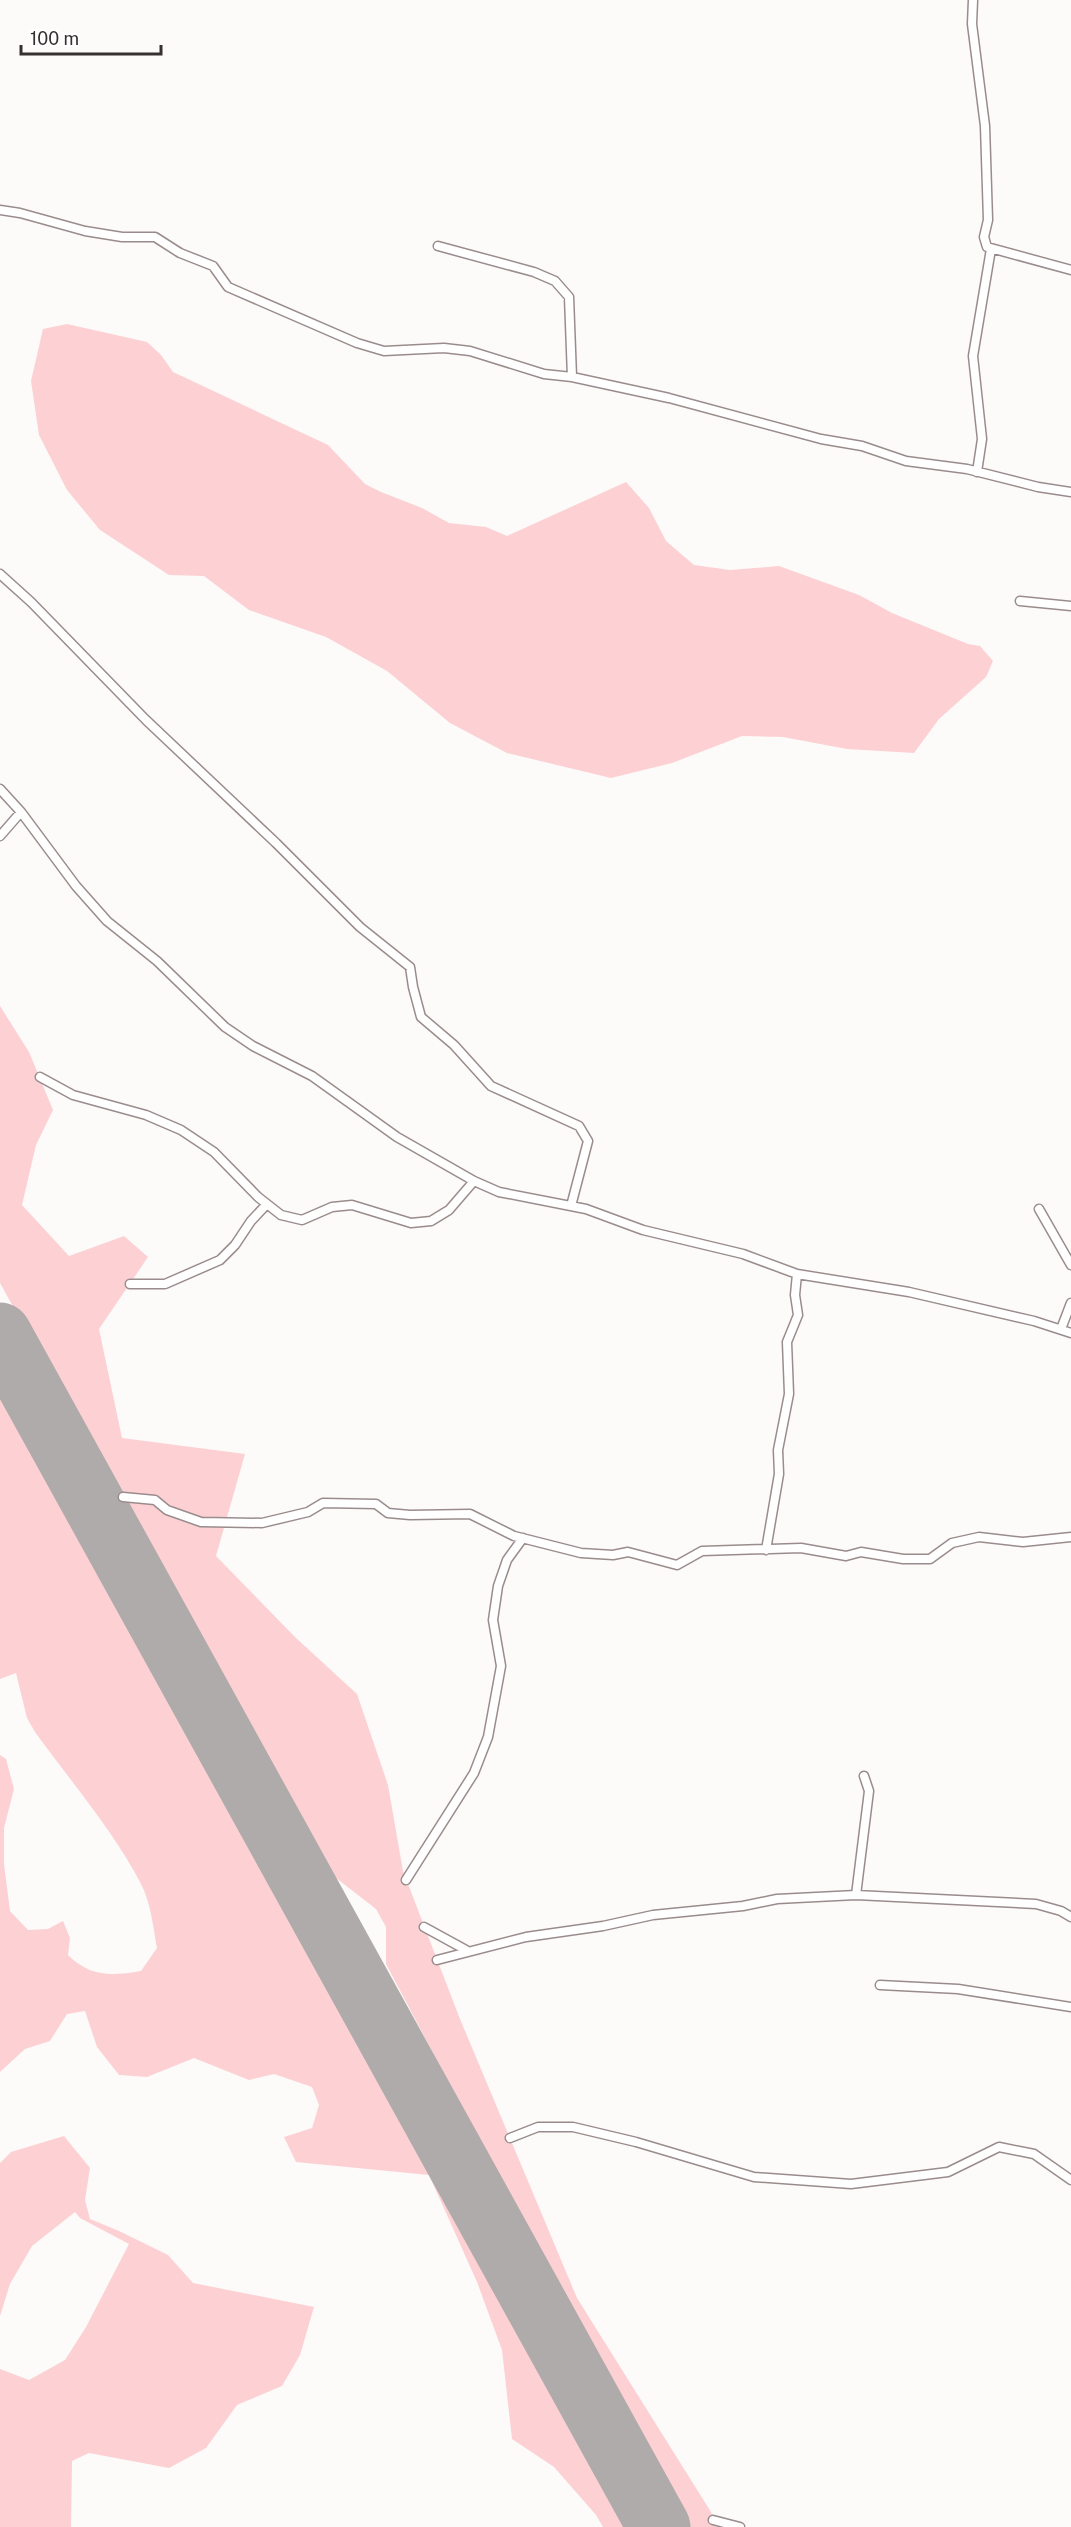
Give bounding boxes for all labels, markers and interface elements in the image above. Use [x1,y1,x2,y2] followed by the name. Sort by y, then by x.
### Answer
[21,18,160,56] scale bar
[30,28,79,49] text: 100 m

